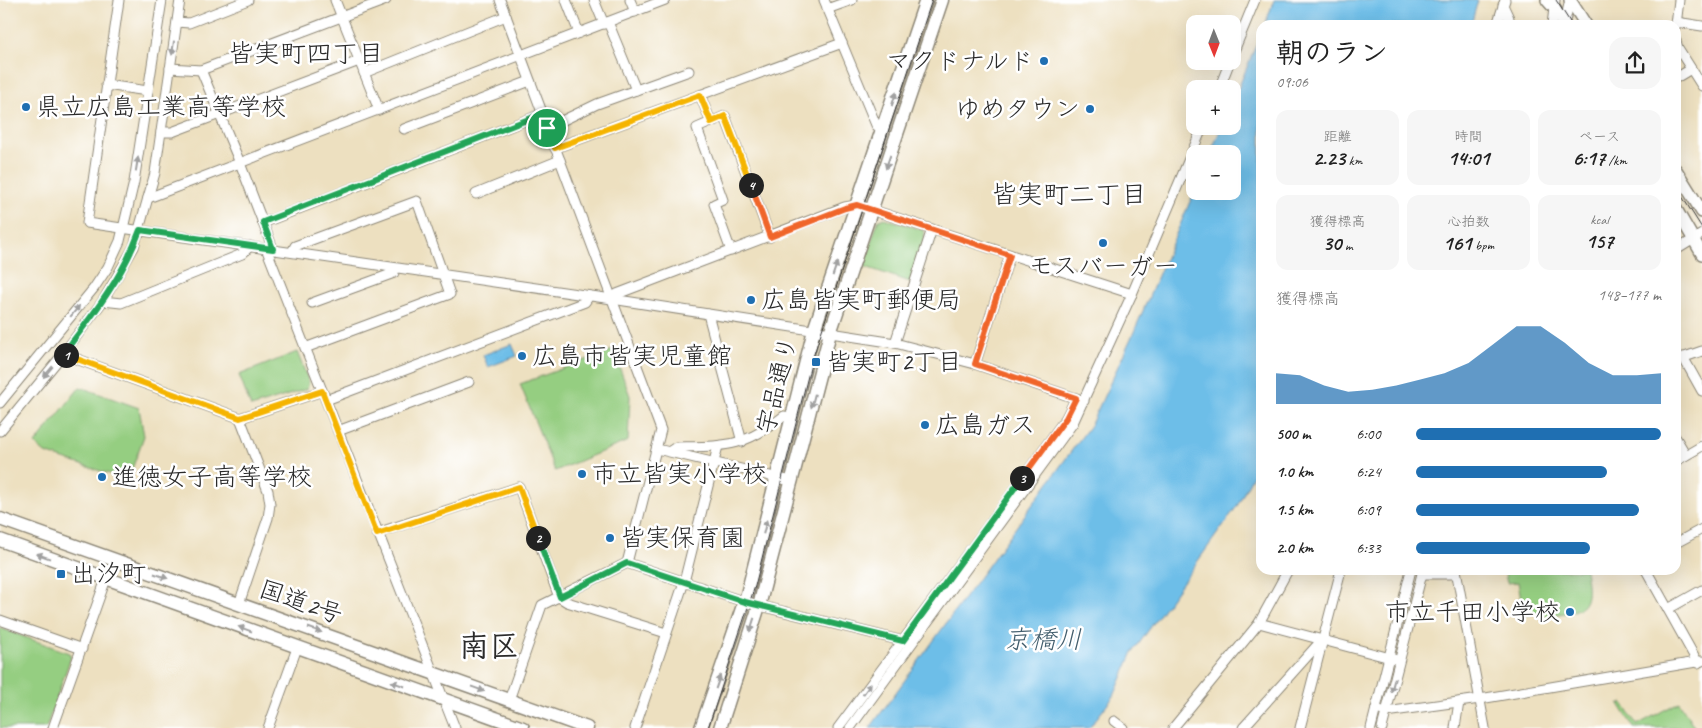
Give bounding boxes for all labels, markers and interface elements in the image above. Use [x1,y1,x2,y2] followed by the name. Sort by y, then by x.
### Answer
[1186,15,1241,70] north arrow
[1186,15,1241,200] map controls
[1276,35,1388,70] text: 朝のラン
[228,37,384,70] district label: 皆実町四丁目
[1609,37,1661,89] button: share
[169,41,177,57] one-way arrow
[886,45,1034,77] place label: マクドナルド
[1038,55,1050,67] marker: マクドナルド
[1276,72,1308,92] text: 09:06
[1186,80,1241,135] button: +
[36,91,286,123] place label: 県立広島工業高等学校
[890,91,898,106] one-way arrow
[955,93,1080,125] place label: ゆめタウン
[20,101,32,113] marker: 県立広島工業高等学校
[1084,103,1096,115] marker: ゆめタウン
[526,107,568,149] pin
[533,114,561,142] icon: arrive
[1324,128,1352,145] text: 距離
[1455,128,1483,145] text: 時間
[1579,128,1620,145] text: ペース
[1186,145,1241,200] button: −
[1313,145,1345,171] text: 2.23
[1448,145,1489,171] text: 14:01
[1572,145,1605,171] text: 6:17
[1345,152,1362,169] text: km
[1605,152,1627,169] text: /km
[133,155,141,171] one-way arrow
[883,155,891,170] one-way arrow
[738,172,764,198] pin: 4
[748,177,755,194] text: 4
[991,178,1147,211] district label: 皆実町二丁目
[1590,211,1609,228] text: kcal
[1310,213,1366,230] text: 獲得標高
[1448,213,1490,230] text: 心拍数
[1586,228,1613,254] text: 157
[1322,230,1341,256] text: 30
[1443,230,1472,256] text: 161
[1097,237,1109,249] marker: モスバーガー
[1341,237,1353,254] text: m
[1472,237,1494,254] text: bpm
[1028,250,1178,282] place label: モスバーガー
[832,261,839,276] one-way arrow
[761,284,961,316] place label: 広島皆実町郵便局
[1598,285,1661,305] text: 148–177 m
[1276,289,1340,309] text: 獲得標高
[745,294,757,306] marker: 広島皆実町郵便局
[70,304,81,317] one-way arrow
[749,333,805,437] street label: 宇品通り
[532,340,732,372] place label: 広島市皆実児童館
[54,342,78,368] pin: 1
[826,346,962,378] place label: 皆実町2丁目
[63,347,70,364] text: 1
[516,350,528,362] marker: 広島市皆実児童館
[810,356,822,368] marker: 皆実町2丁目
[43,365,54,378] one-way arrow
[808,393,816,408] one-way arrow
[935,409,1036,441] place label: 広島ガス
[919,419,931,431] marker: 広島ガス
[1276,424,1310,444] text: 500 m
[1356,424,1381,444] text: 6:00
[592,458,767,490] place label: 市立皆実小学校
[112,461,312,493] place label: 進徳女子高等学校
[1276,462,1313,482] text: 1.0 km
[1356,462,1381,482] text: 6:24
[1010,466,1034,490] pin: 3
[576,468,588,480] marker: 市立皆実小学校
[1019,470,1026,487] text: 3
[96,471,108,483] marker: 進徳女子高等学校
[1276,500,1313,520] text: 1.5 km
[1356,500,1381,520] text: 6:09
[761,519,769,534] one-way arrow
[620,522,745,554] place label: 皆実保育園
[526,526,550,550] pin: 2
[535,530,542,547] text: 2
[604,532,616,544] marker: 皆実保育園
[1276,538,1313,558] text: 2.0 km
[1356,538,1381,558] text: 6:33
[35,552,50,560] one-way arrow
[71,558,146,590] place label: 出汐町
[55,568,67,580] marker: 出汐町
[154,573,169,580] one-way arrow
[255,573,347,631] street label: 国道2号
[1385,596,1560,628] place label: 市立千田小学校
[1564,606,1576,618] marker: 市立千田小学校
[748,618,756,633] one-way arrow
[1004,623,1082,656] water label: 京橋川
[237,625,252,633] one-way arrow
[307,627,322,634] one-way arrow
[459,627,519,665] district label: 南区
[714,674,722,689] one-way arrow
[1389,677,1397,693] one-way arrow
[391,679,406,687] one-way arrow
[862,682,872,696] one-way arrow
[471,686,486,693] one-way arrow

